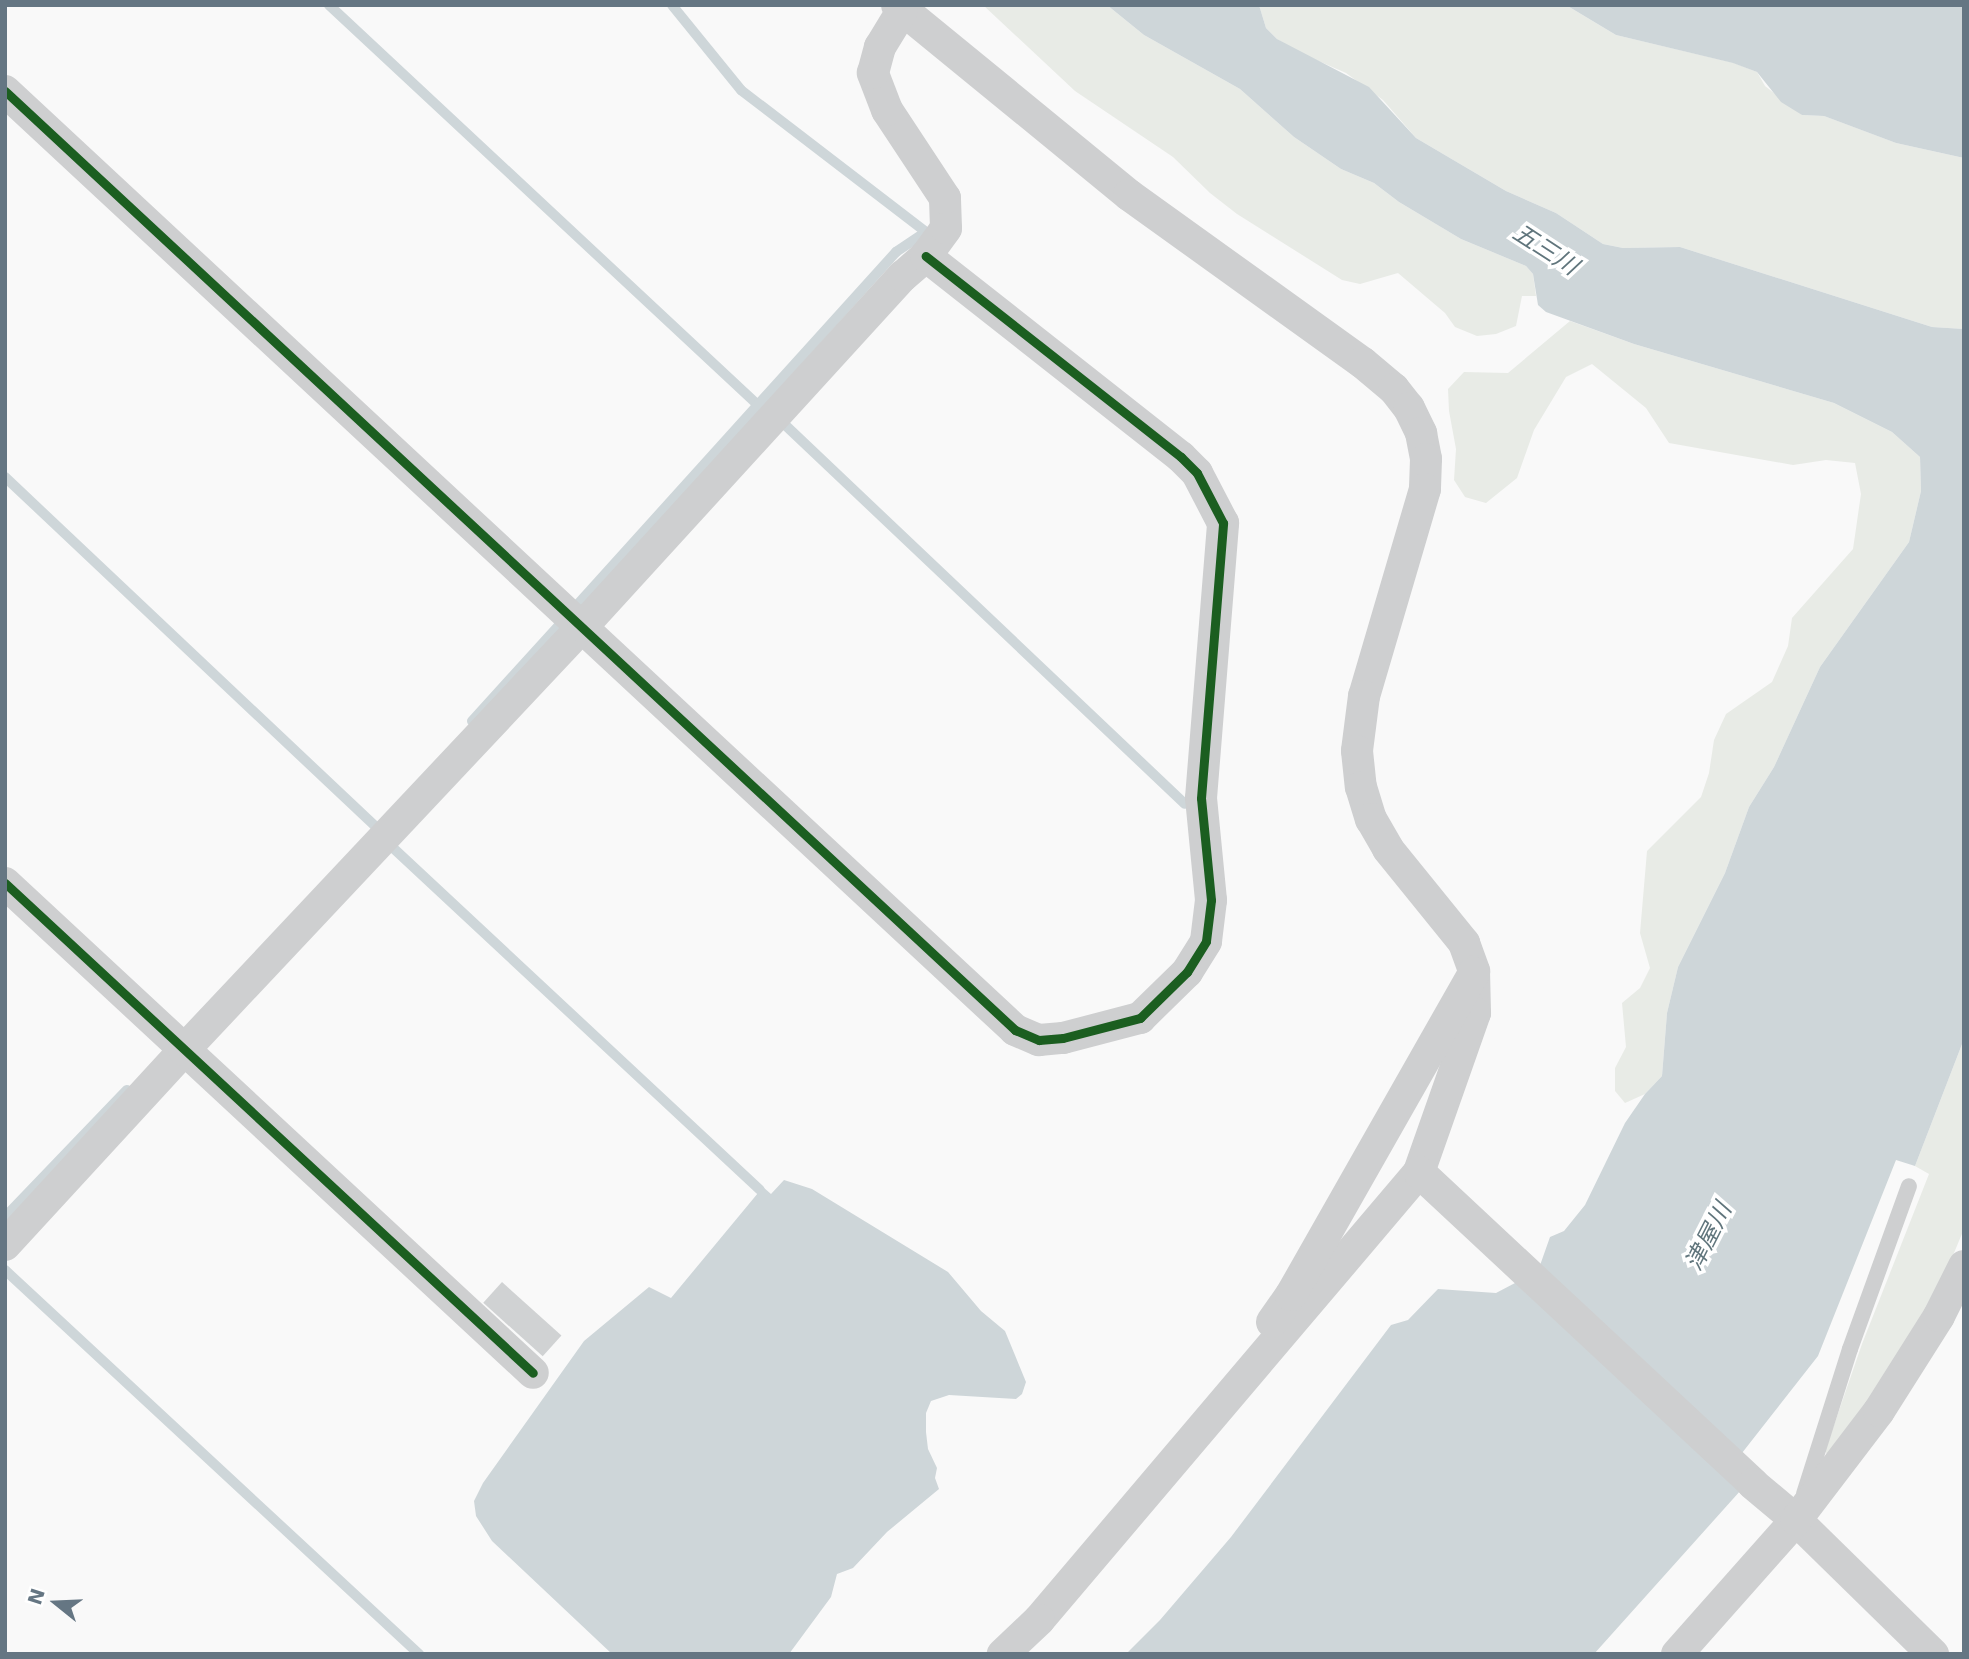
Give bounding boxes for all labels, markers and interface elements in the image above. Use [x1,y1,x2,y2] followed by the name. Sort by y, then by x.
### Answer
[1507,218,1583,282] water label: 五三川
[1680,1198,1738,1276] water label: 津屋川
[21,1568,91,1638] north arrow
[23,1586,49,1607] text: N

